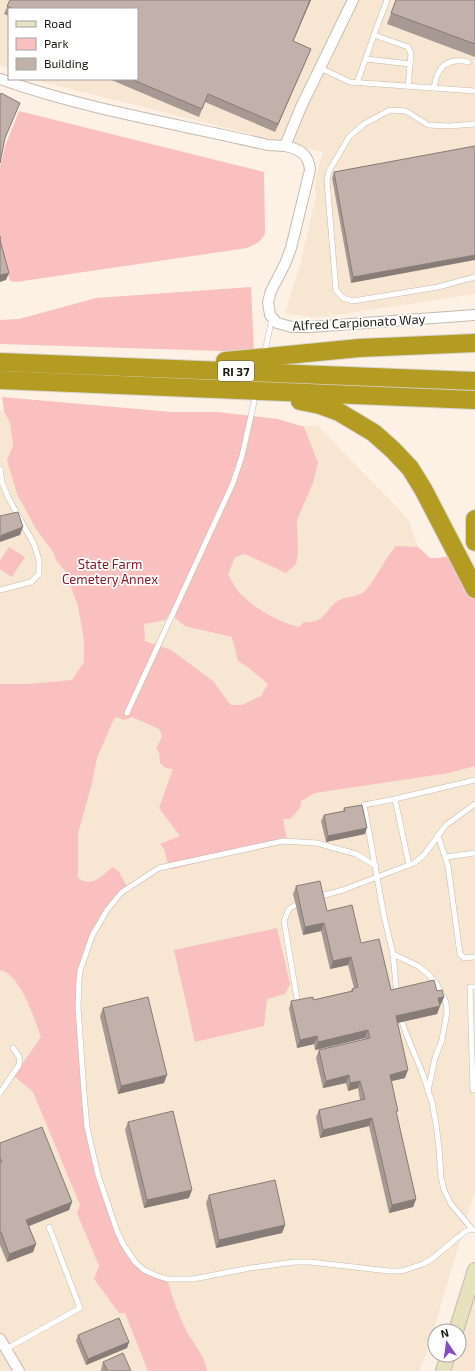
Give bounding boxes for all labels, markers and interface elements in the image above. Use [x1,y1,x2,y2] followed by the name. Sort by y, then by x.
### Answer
[8,8,138,80] legend
[44,16,72,30] text: Road
[44,36,69,50] text: Park
[44,56,89,70] text: Building
[292,311,426,333] street label: Alfred Carpionato Way
[218,361,254,381] road number: RI 37
[62,556,158,587] park label: State Farm Cemetery Annex
[427,1323,467,1363] north arrow
[439,1326,450,1340] text: N

